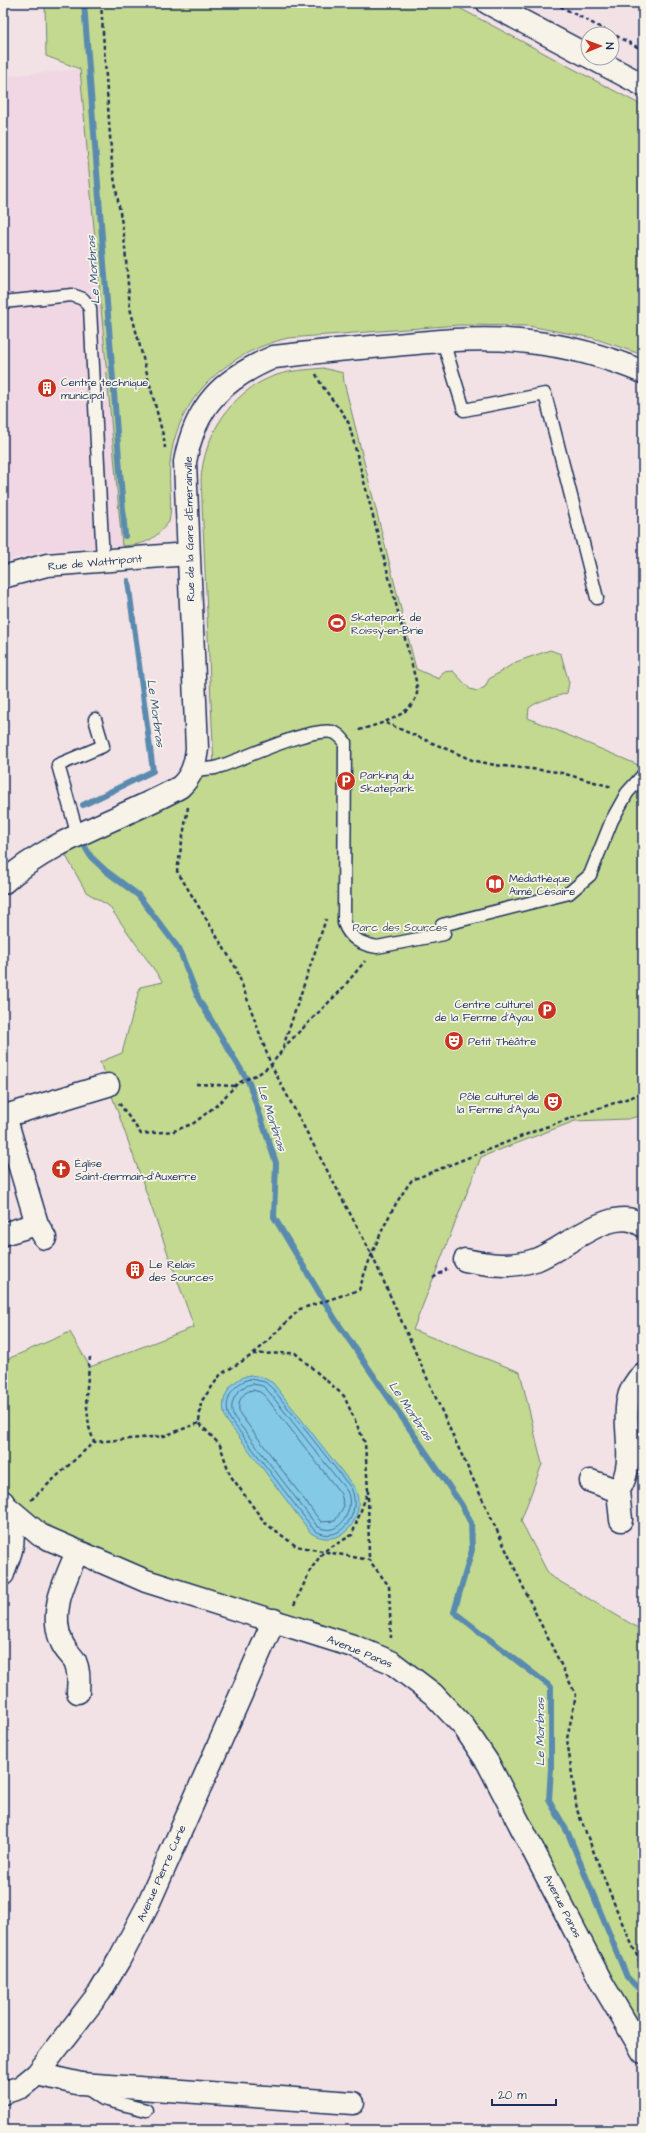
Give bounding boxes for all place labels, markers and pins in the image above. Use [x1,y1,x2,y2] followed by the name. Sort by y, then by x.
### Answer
[61,375,148,403] place label: Centre technique municipal
[36,377,58,399] building icon: Centre technique municipal
[351,610,424,639] place label: Skatepark de Roissy-en-Brie
[326,612,348,634] sports icon: Skatepark de Roissy-en-Brie
[360,768,415,796] place label: Parking du Skatepark
[335,770,357,792] parking icon: Parking du Skatepark
[509,871,575,899] place label: Médiathèque Aimé Césaire
[484,873,506,895] library icon: Médiathèque Aimé Césaire
[435,997,533,1026] place label: Centre culturel de la Ferme d'Ayau
[536,999,558,1021] parking icon: Centre culturel de la Ferme d'Ayau
[443,1030,465,1052] theatre icon: Petit Théâtre
[468,1034,536,1049] place label: Petit Théâtre
[457,1089,539,1118] place label: Pôle culturel de la Ferme d’Ayau
[542,1091,564,1113] theatre icon: Pôle culturel de la Ferme d’Ayau
[75,1156,196,1184] place label: Église Saint-Germain-d'Auxerre
[50,1158,72,1180] church icon: Église Saint-Germain-d'Auxerre
[149,1257,214,1285] place label: Le Relais des Sources
[124,1259,146,1281] building icon: Le Relais des Sources

